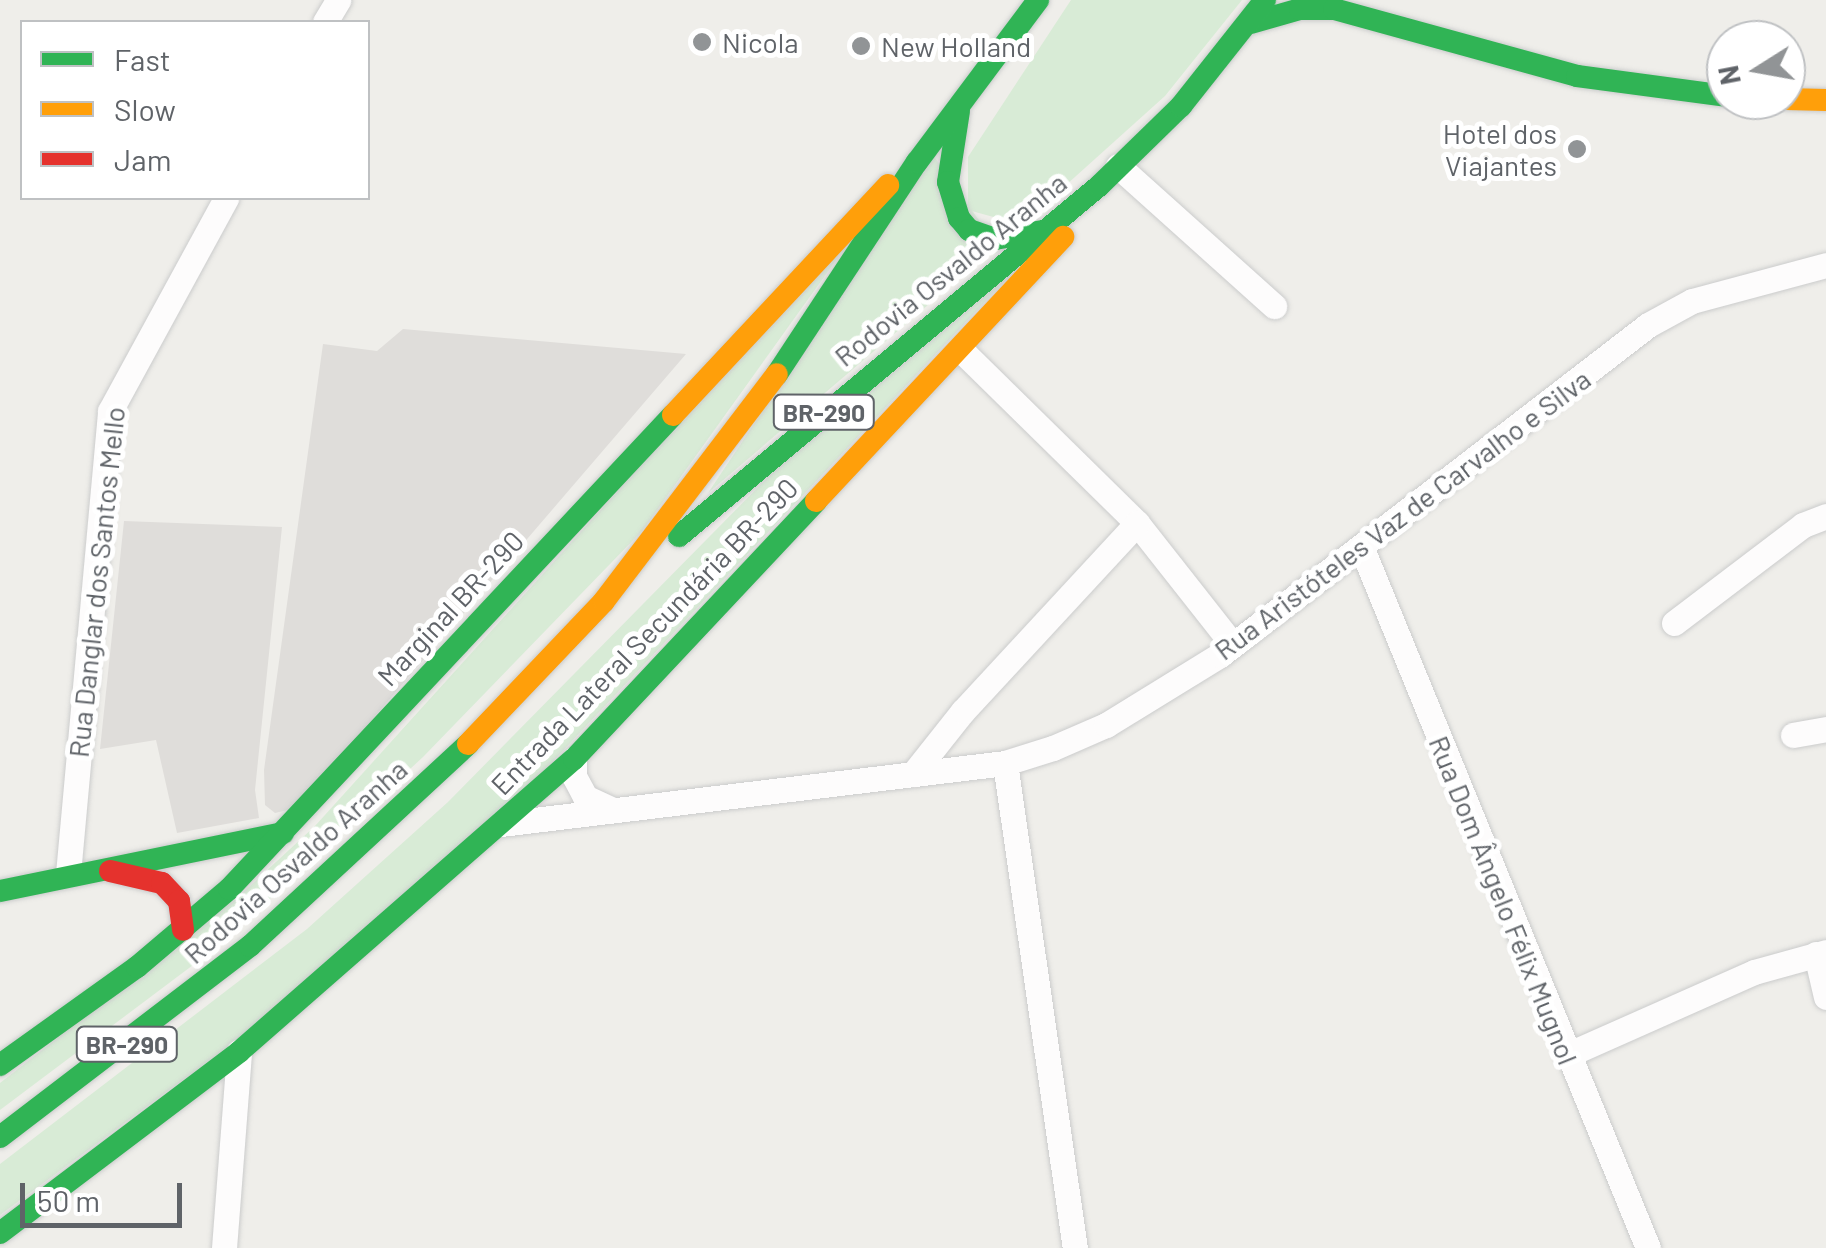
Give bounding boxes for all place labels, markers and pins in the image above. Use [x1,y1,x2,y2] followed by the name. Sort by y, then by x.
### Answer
[722,25,799,59] place label: Nicola
[881,29,1031,63] place label: New Holland
[691,31,713,53] marker: Nicola
[850,35,872,57] marker: New Holland
[1443,116,1557,182] place label: Hotel dos Viajantes
[1566,138,1588,160] marker: Hotel dos Viajantes

